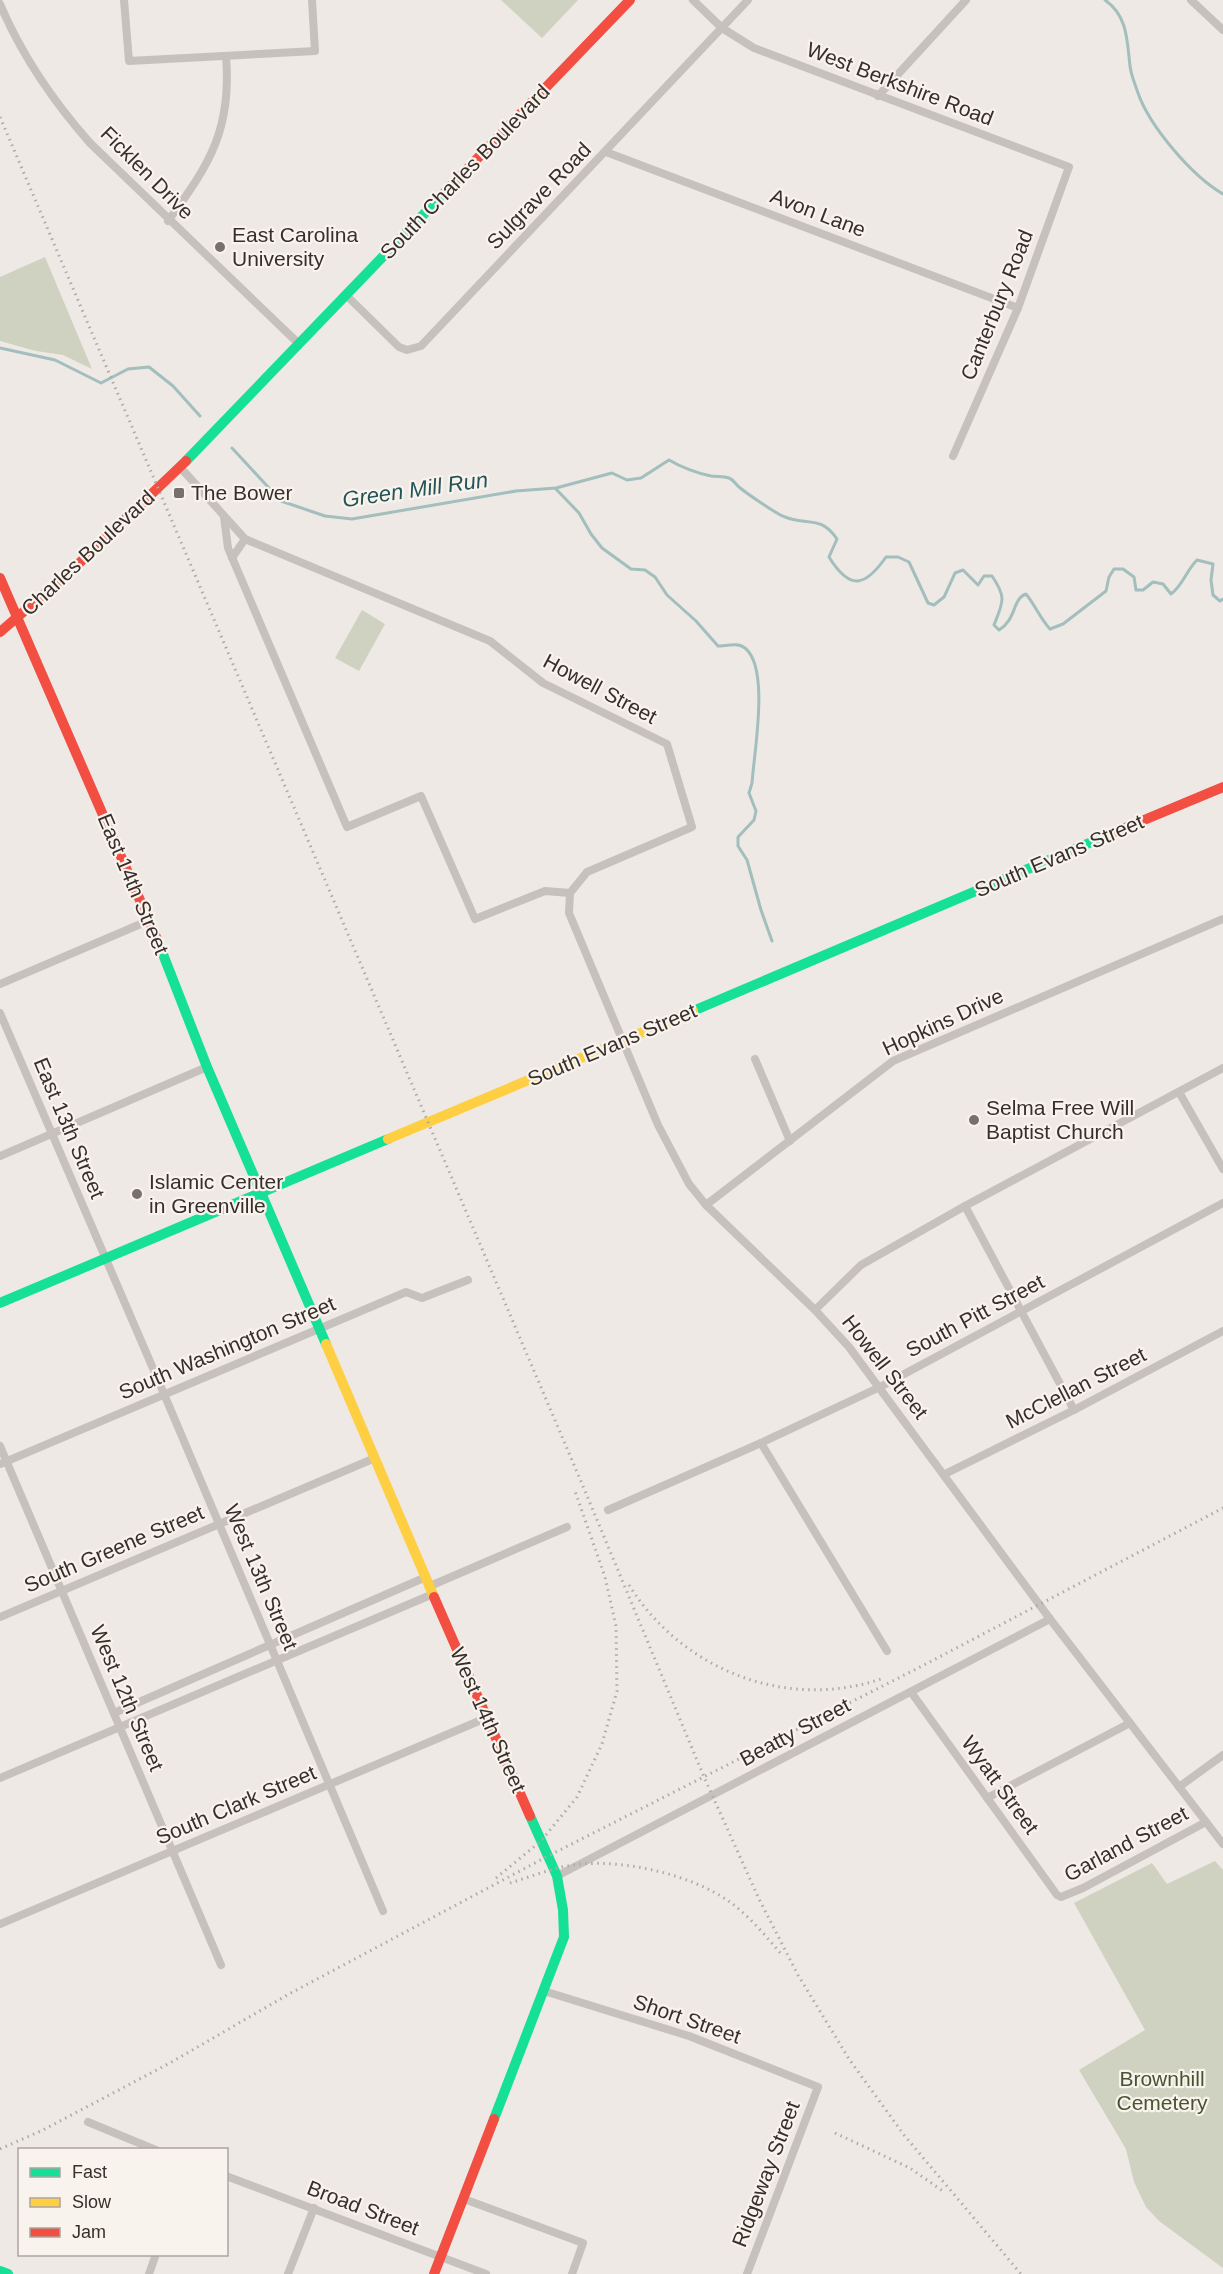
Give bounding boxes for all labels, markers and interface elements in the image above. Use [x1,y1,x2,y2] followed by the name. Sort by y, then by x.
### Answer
[804,37,997,130] street label: West Berkshire Road
[375,80,554,264] street label: South Charles Boulevard
[96,122,198,224] street label: Ficklen Drive
[482,138,595,254] street label: Sulgrave Road
[767,184,869,241] street label: Avon Lane
[232,223,358,270] place label: East Carolina University
[956,226,1037,383] street label: Canterbury Road
[213,240,227,254] marker: East Carolina University
[341,467,489,512] water label: Green Mill Run
[191,481,293,504] place label: The Bower
[17,485,159,620] street label: Charles Boulevard
[172,486,186,500] marker: The Bower
[540,649,661,728] street label: Howell Street
[93,810,174,958] street label: East 14th Street
[971,810,1147,901] street label: South Evans Street
[879,984,1007,1060] street label: Hopkins Drive
[524,999,700,1090] street label: South Evans Street
[29,1054,110,1202] street label: East 13th Street
[986,1096,1134,1143] place label: Selma Free Will Baptist Church
[967,1113,981,1127] marker: Selma Free Will Baptist Church
[149,1170,283,1217] place label: Islamic Center in Greenville
[130,1187,144,1201] marker: Islamic Center in Greenville
[902,1269,1048,1362] street label: South Pitt Street
[115,1291,339,1404] street label: South Washington Street
[838,1310,933,1423] street label: Howell Street
[1002,1342,1150,1433] street label: McClellan Street
[21,1500,207,1597] street label: South Greene Street
[220,1500,303,1653] street label: West 13th Street
[86,1621,169,1774] street label: West 12th Street
[446,1644,531,1796] street label: West 14th Street
[736,1693,854,1770] street label: Beatty Street
[957,1731,1044,1838] street label: Wyatt Street
[152,1760,319,1849] street label: South Clark Street
[1060,1801,1192,1886] street label: Garland Street
[630,1989,744,2048] street label: Short Street
[1116,2067,1208,2114] park label: Brownhill Cemetery
[727,2098,804,2250] street label: Ridgeway Street
[18,2148,228,2256] legend
[72,2162,107,2182] text: Fast
[304,2176,422,2239] street label: Broad Street
[72,2192,112,2212] text: Slow
[72,2222,106,2242] text: Jam

